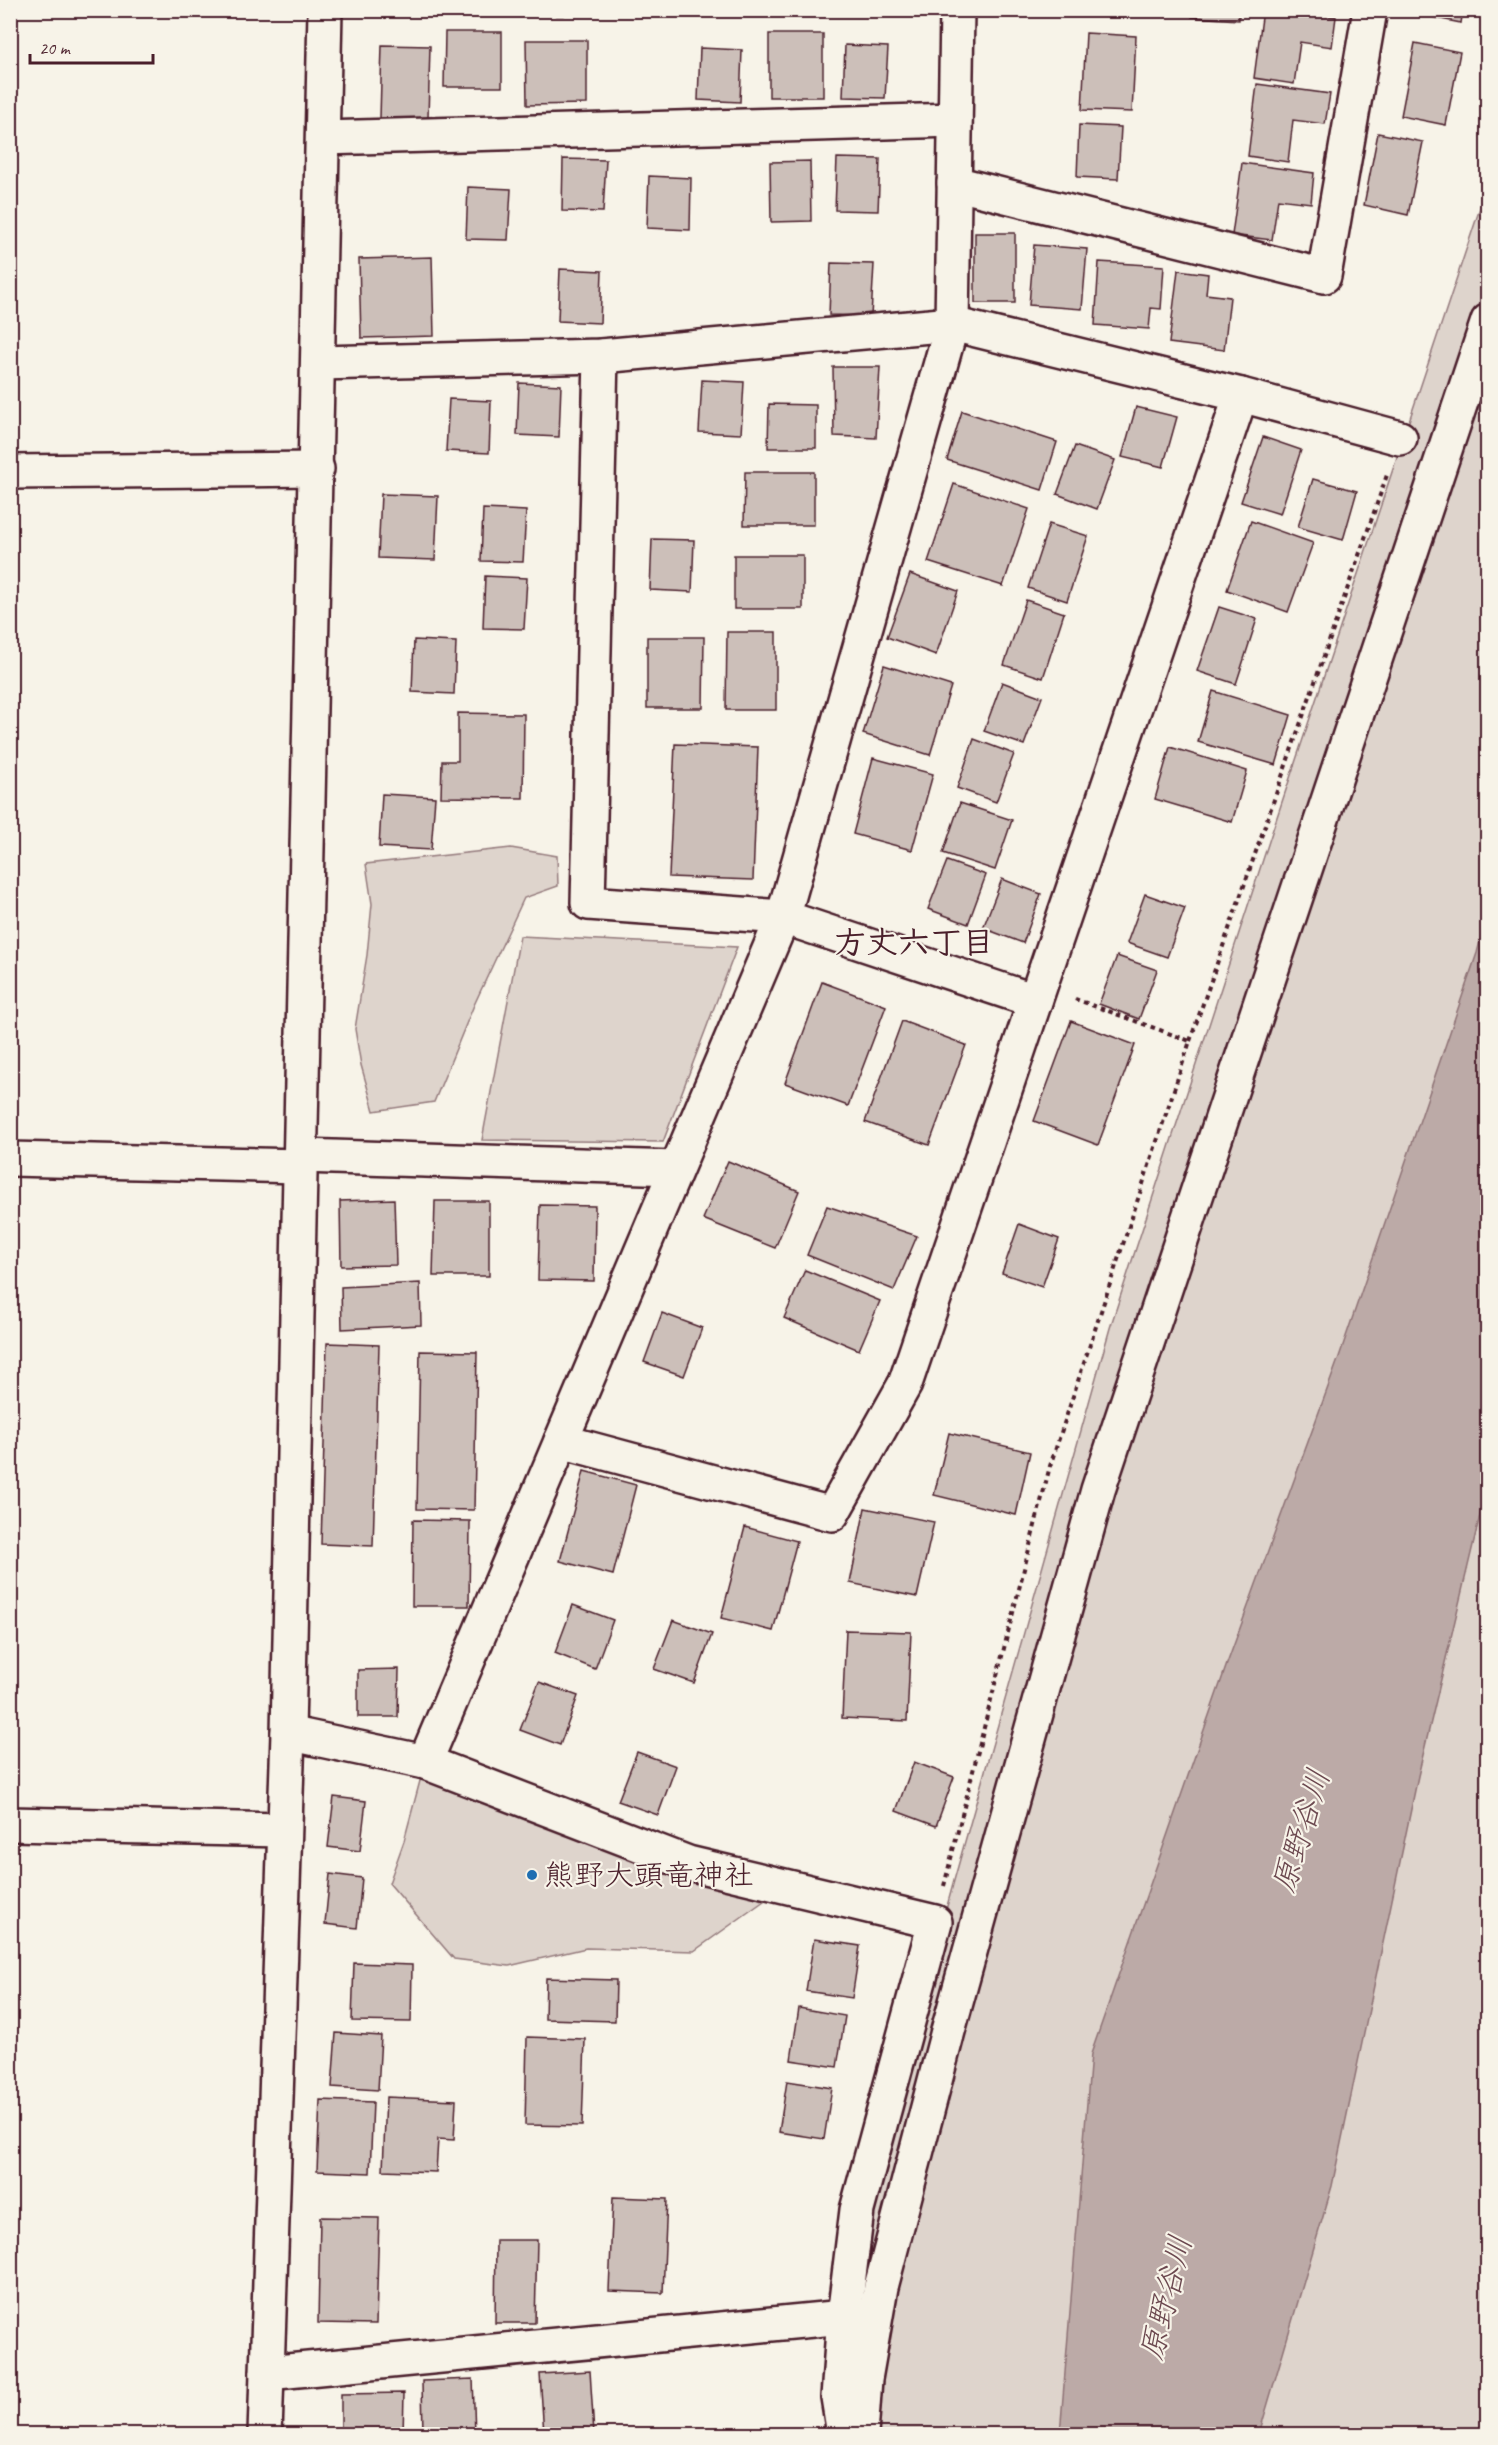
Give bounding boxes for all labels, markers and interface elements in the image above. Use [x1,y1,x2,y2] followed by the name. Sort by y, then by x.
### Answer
[30,27,153,65] scale bar
[39,37,72,59] text: 20 m
[834,922,994,963] district label: 方丈六丁目
[1263,1764,1339,1898] water label: 原野谷川
[544,1856,754,1894] place label: 熊野大頭竜神社
[525,1868,539,1882] marker: 熊野大頭竜神社
[1131,2231,1201,2365] water label: 原野谷川

